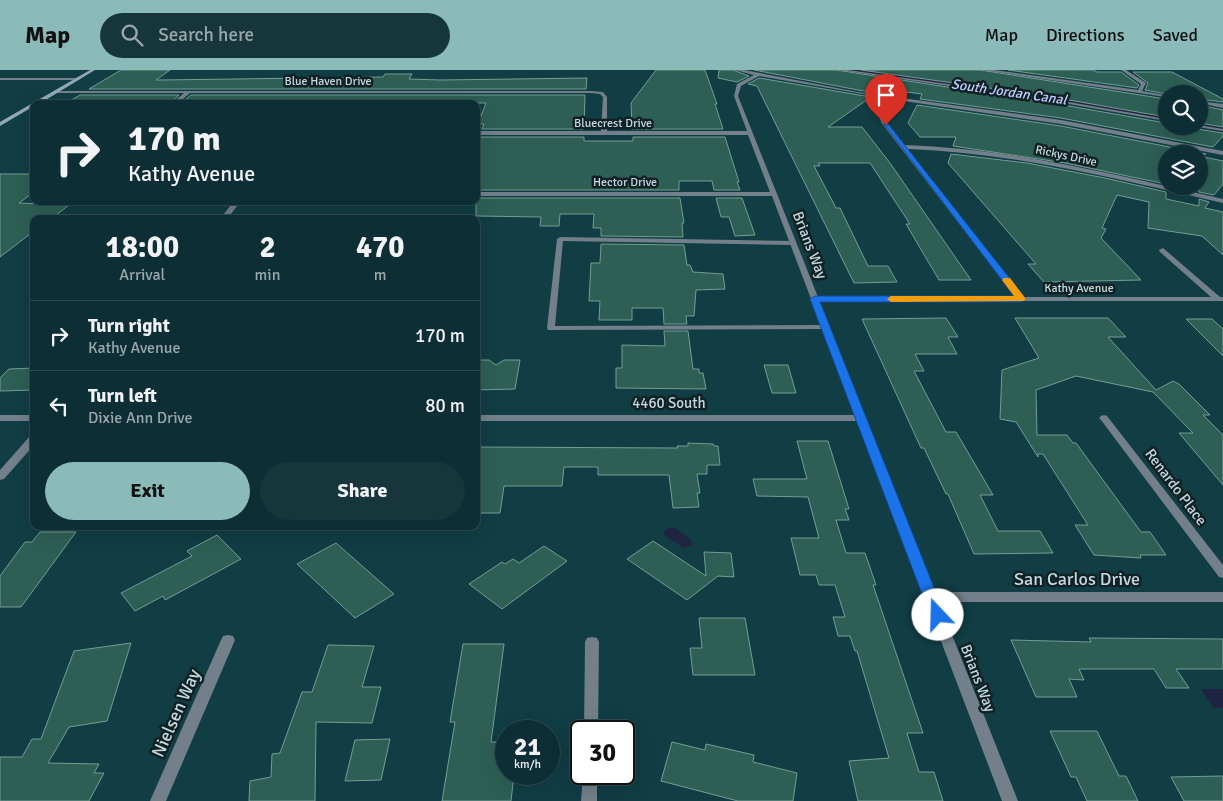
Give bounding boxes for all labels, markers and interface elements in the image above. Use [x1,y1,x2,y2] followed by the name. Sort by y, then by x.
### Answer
[100,13,450,58] search box
[25,20,70,50] text: Map
[118,21,146,49] icon: search
[158,23,254,47] text: Search here
[985,24,1018,46] text: Map
[1046,24,1125,46] text: Directions
[1153,24,1198,46] text: Saved
[284,74,372,89] street label: Blue Haven Drive
[865,74,907,125] pin
[950,75,1069,109] water label: South Jordan Canal
[872,81,900,109] icon: arrive
[1158,85,1208,195] map controls
[1158,85,1208,135] button: search
[574,116,652,131] street label: Bluecrest Drive
[128,117,221,160] text: 170 m
[45,120,110,185] icon: right
[1034,142,1098,170] street label: Rickys Drive
[1158,145,1208,195] button: layers
[128,160,255,187] text: Kathy Avenue
[593,175,657,190] street label: Hector Drive
[789,209,831,281] street label: Brians Way
[105,229,179,266] text: 18:00
[259,229,276,266] text: 2
[356,229,404,266] text: 470
[119,265,165,285] text: Arrival
[255,265,280,285] text: min
[374,265,387,285] text: m
[1044,281,1114,296] street label: Kathy Avenue
[88,314,170,338] text: Turn right
[45,322,73,350] icon: right
[415,324,465,348] text: 170 m
[88,338,181,358] text: Kathy Avenue
[88,384,157,408] text: Turn left
[45,392,73,420] icon: left
[425,394,465,418] text: 80 m
[632,394,706,412] street label: 4460 South
[88,408,192,428] text: Dixie Ann Drive
[1141,445,1211,529] street label: Renardo Place
[45,462,250,520] button: Exit
[260,462,465,520] button: Share
[1014,568,1140,590] street label: San Carlos Drive
[911,588,963,640] position arrow
[957,642,999,714] street label: Brians Way
[147,665,205,760] street label: Nielsen Way
[570,720,635,785] speed limit sign: 30
[514,731,541,762] text: 21
[514,757,541,772] text: km/h

